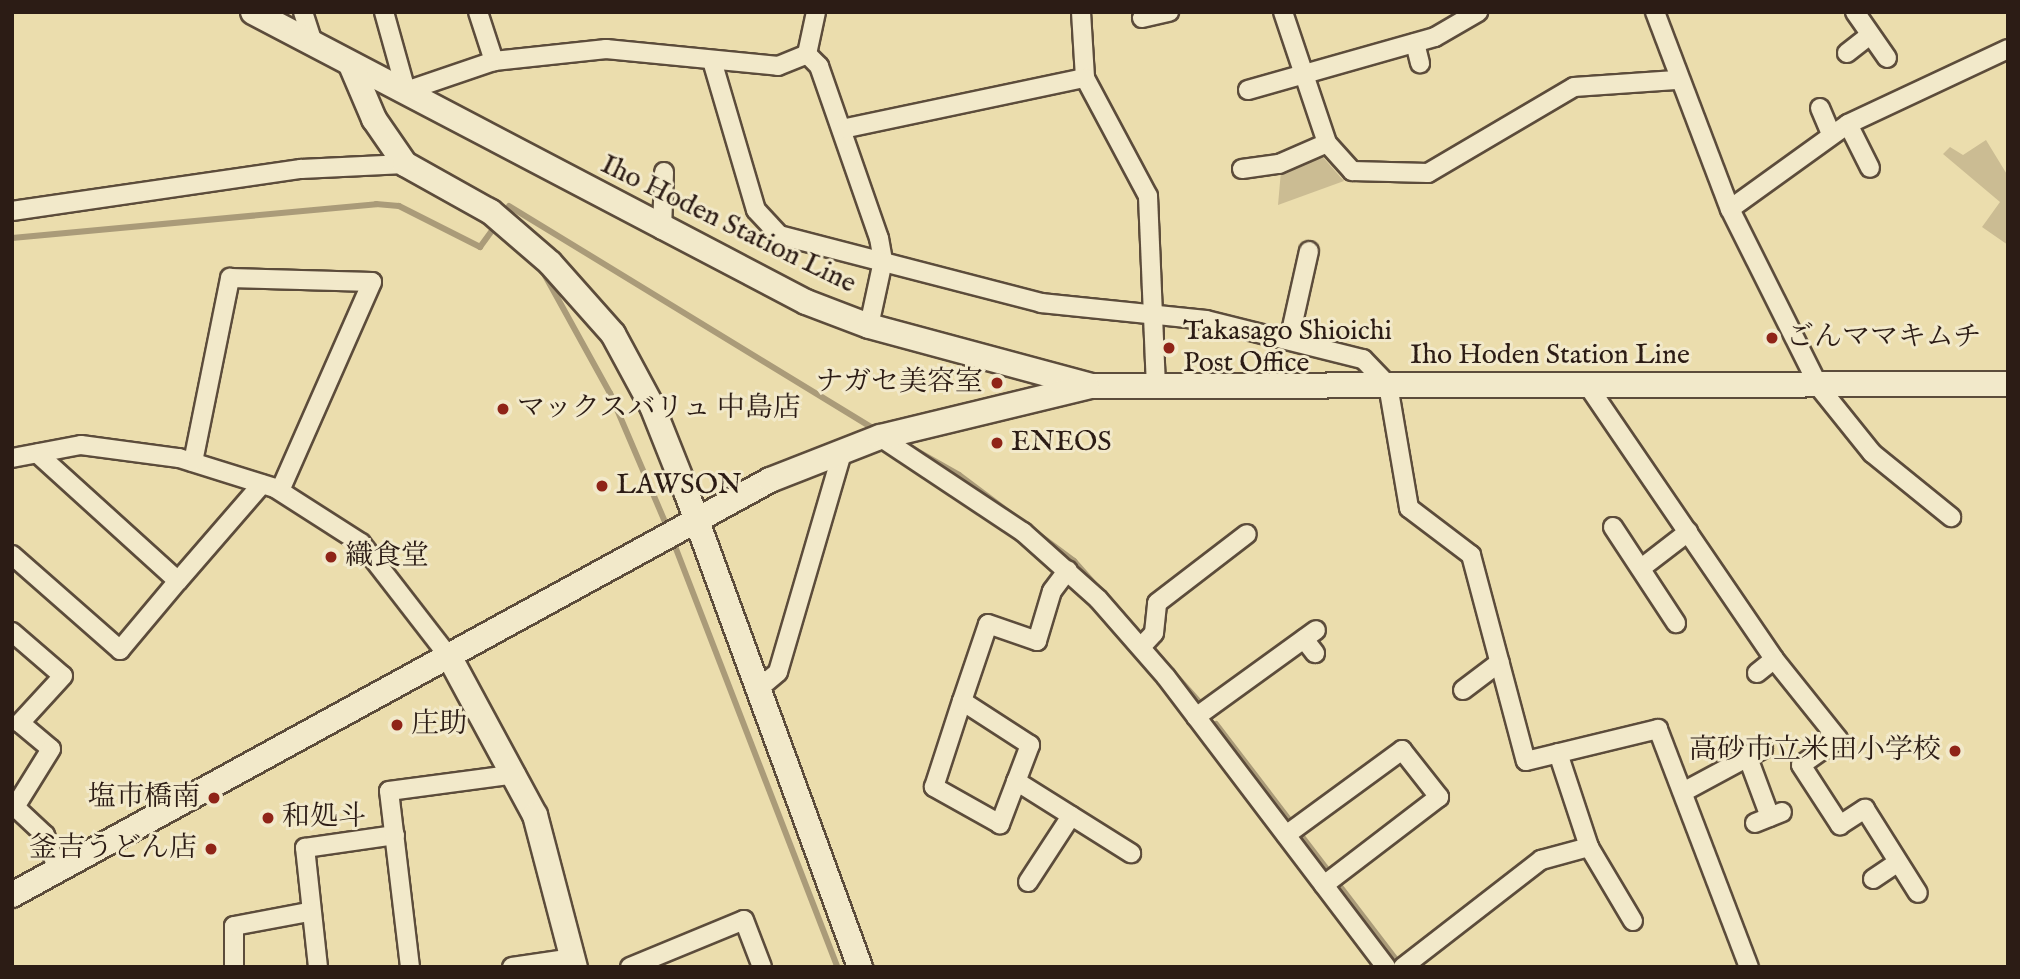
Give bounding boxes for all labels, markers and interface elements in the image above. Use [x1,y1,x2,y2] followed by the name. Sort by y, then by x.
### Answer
[595,149,861,301] street label: Iho Hoden Station Line
[1183,315,1392,381] place label: Takasago Shioichi Post Office
[1786,321,1982,355] place label: ごんママキムチ
[1764,330,1780,346] marker: ごんママキムチ
[1410,339,1690,373] street label: Iho Hoden Station Line
[1161,340,1177,356] marker: Takasago Shioichi Post Office
[815,366,983,400] place label: ナガセ美容室
[989,375,1005,391] marker: ナガセ美容室
[517,392,803,426] place label: マックスバリュ 中島店
[495,401,511,417] marker: マックスバリュ 中島店
[1011,426,1112,460] place label: ENEOS
[989,435,1005,451] marker: ENEOS
[616,469,742,503] place label: LAWSON
[594,478,610,494] marker: LAWSON
[345,540,429,574] place label: 織食堂
[323,549,339,565] marker: 織食堂
[411,708,467,742] place label: 庄助
[389,717,405,733] marker: 庄助
[1689,734,1941,768] place label: 高砂市立米田小学校
[1947,743,1963,759] marker: 高砂市立米田小学校
[88,781,200,815] place label: 塩市橋南
[206,790,222,806] marker: 塩市橋南
[282,801,366,835] place label: 和処斗
[260,810,276,826] marker: 和処斗
[29,832,197,866] place label: 釜吉うどん店
[203,841,219,857] marker: 釜吉うどん店

